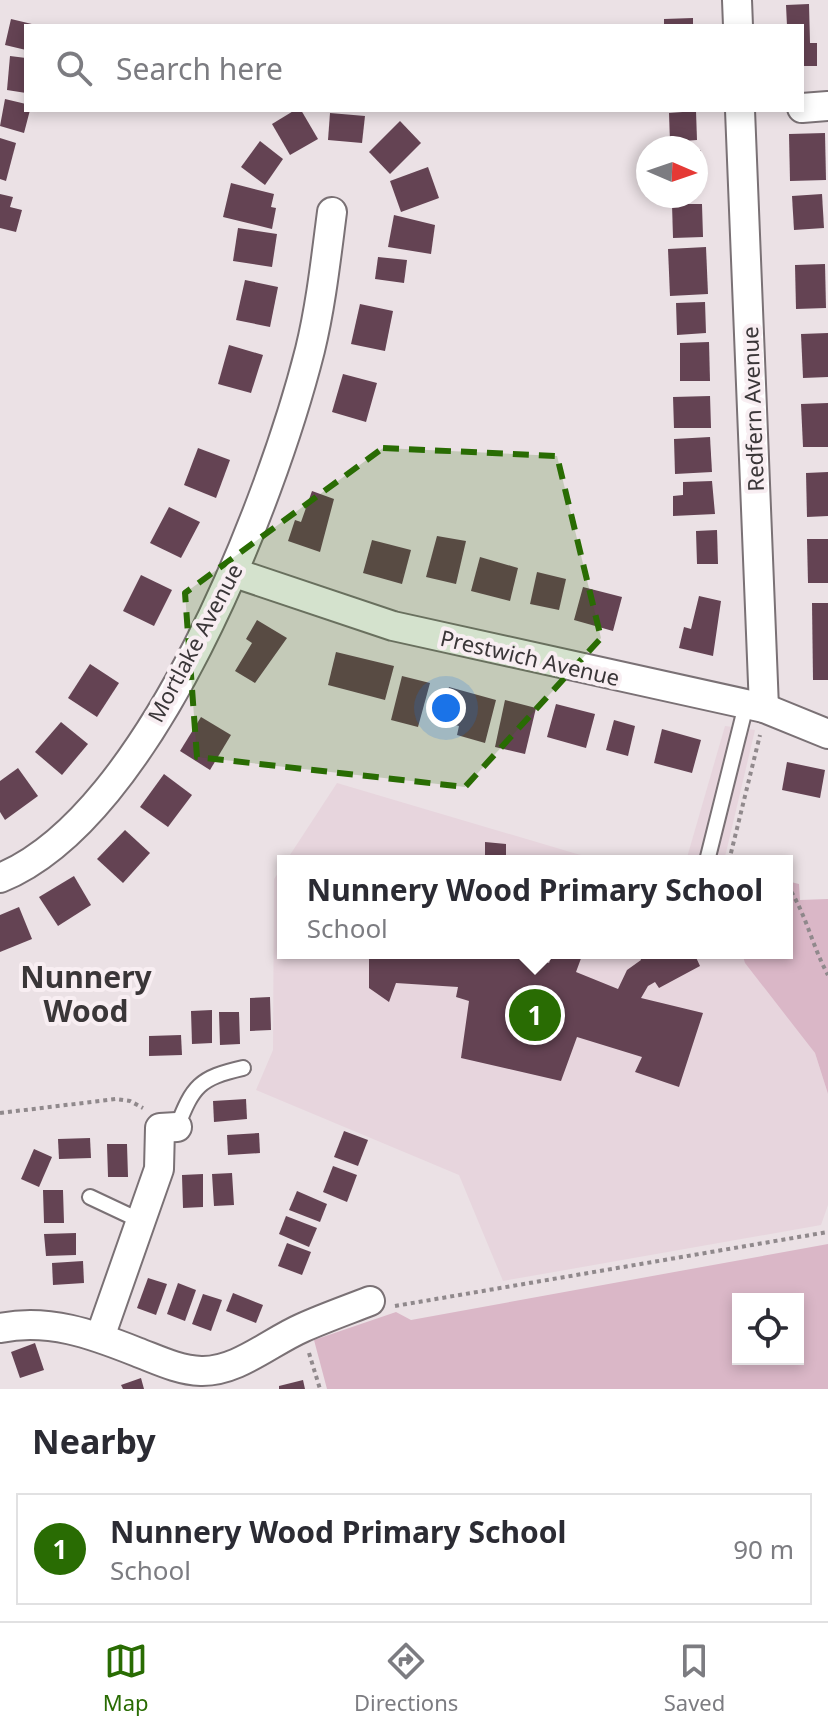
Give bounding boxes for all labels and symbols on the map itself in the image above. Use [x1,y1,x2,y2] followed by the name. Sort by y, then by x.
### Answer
[636,136,708,208] north arrow
[734,326,770,492] street label: Redfern Avenue
[140,558,249,727] street label: Mortlake Avenue
[438,622,623,692] street label: Prestwich Avenue
[426,688,466,728] your location
[20,956,153,1031] district label: Nunnery Wood
[509,985,561,1045] pin: 1

